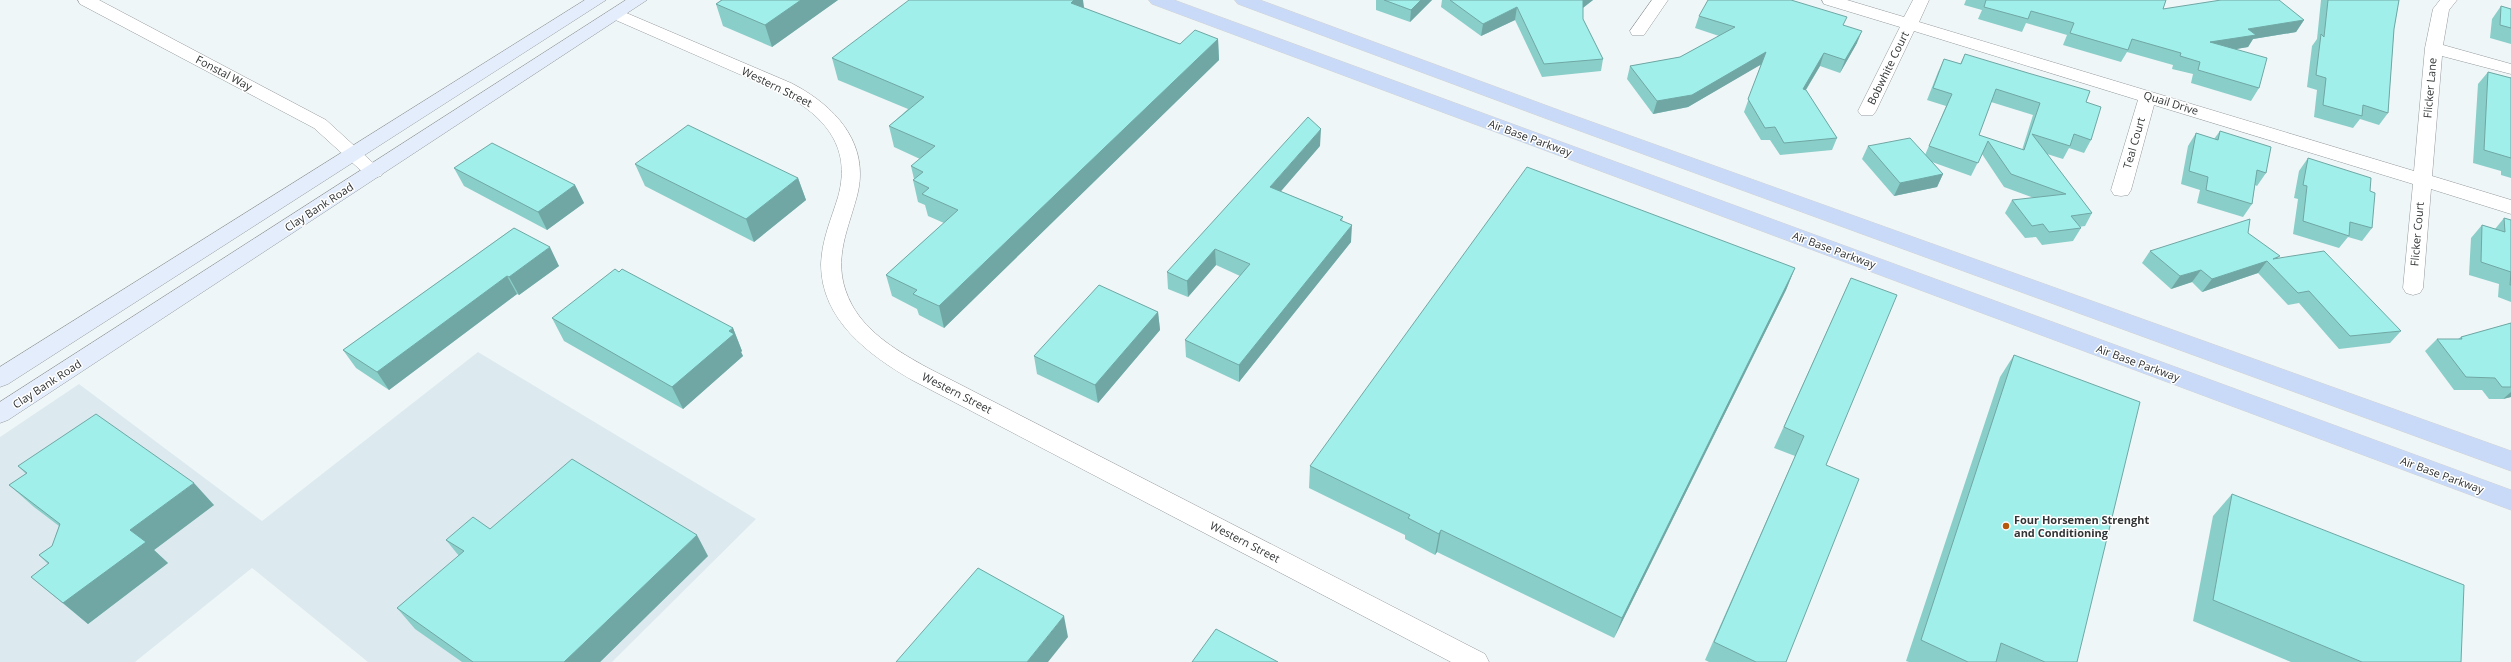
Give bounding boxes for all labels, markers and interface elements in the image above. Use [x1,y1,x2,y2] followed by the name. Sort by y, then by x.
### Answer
[1863,28,1912,107] street label: Bobwhite Court
[193,51,255,94] street label: Fonstal Way
[2419,57,2440,119] street label: Flicker Lane
[740,63,815,110] street label: Western Street
[2142,87,2200,118] street label: Quail Drive
[1486,115,1574,160] street label: Air Base Parkway
[2119,115,2148,170] street label: Teal Court
[281,179,356,234] street label: Clay Bank Road
[2406,201,2427,267] street label: Flicker Court
[1790,227,1878,272] street label: Air Base Parkway
[2094,340,2182,385] street label: Air Base Parkway
[9,356,84,411] street label: Clay Bank Road
[920,369,995,417] street label: Western Street
[2398,452,2486,497] street label: Air Base Parkway
[2014,512,2150,540] place label: Four Horsemen Strenght and Conditioning
[1208,518,1283,566] street label: Western Street
[2001,521,2011,531] marker: Four Horsemen Strenght and Conditioning

